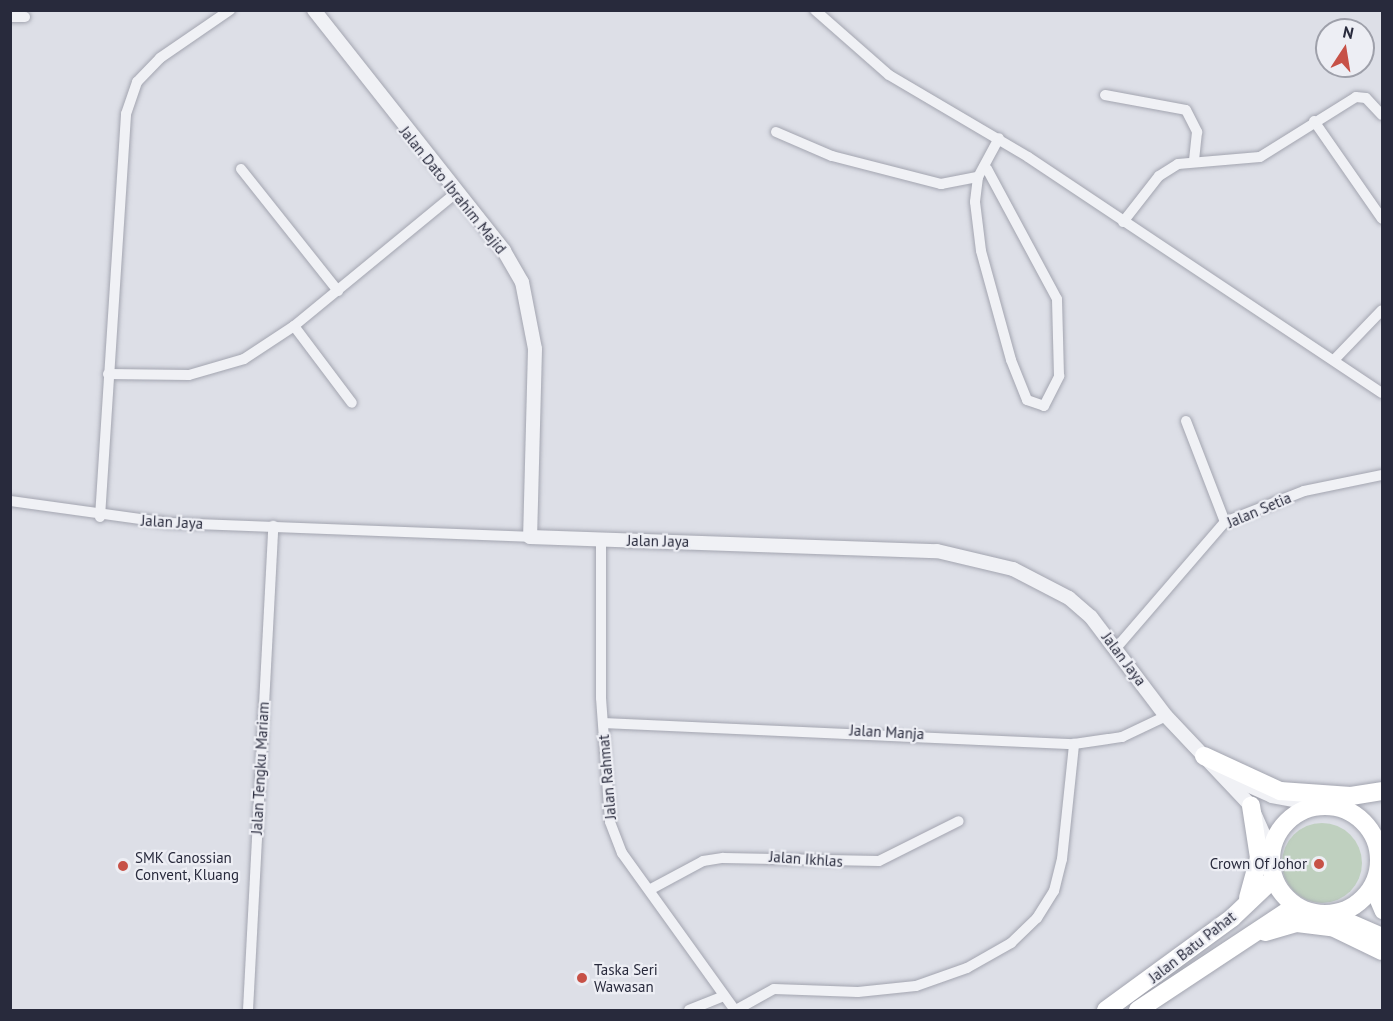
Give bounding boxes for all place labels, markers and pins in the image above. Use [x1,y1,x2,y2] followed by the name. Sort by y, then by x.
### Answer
[135,848,240,883] place label: SMK Canossian Convent, Kluang
[1210,855,1307,873] place label: Crown Of Johor
[1312,857,1326,871] marker: Crown Of Johor
[116,859,130,873] marker: SMK Canossian Convent, Kluang
[594,960,658,995] place label: Taska Seri Wawasan
[575,971,589,985] marker: Taska Seri Wawasan

